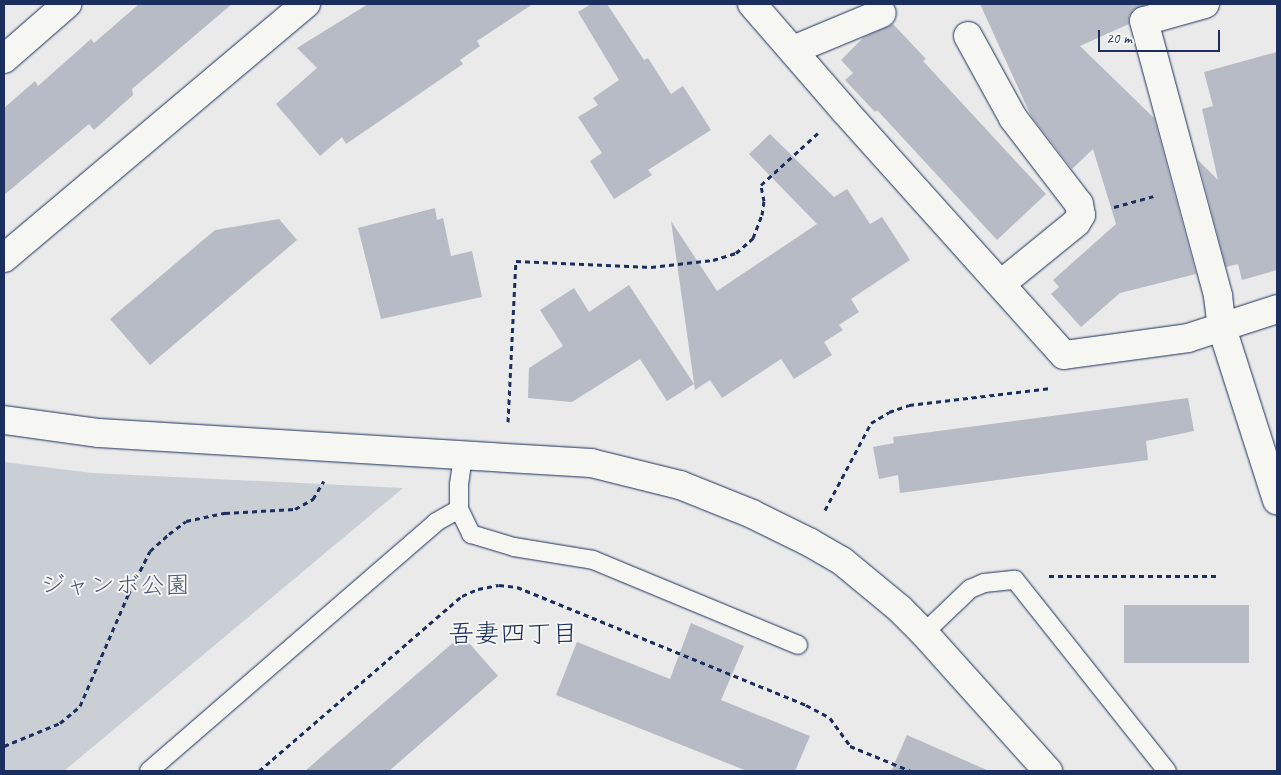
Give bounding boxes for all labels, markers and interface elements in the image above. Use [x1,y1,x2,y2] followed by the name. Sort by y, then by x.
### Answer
[1101,20,1224,52] scale bar
[1106,29,1132,48] text: 20 m
[40,570,190,600] park label: ジャンボ公園
[448,618,578,650] district label: 吾妻四丁目

